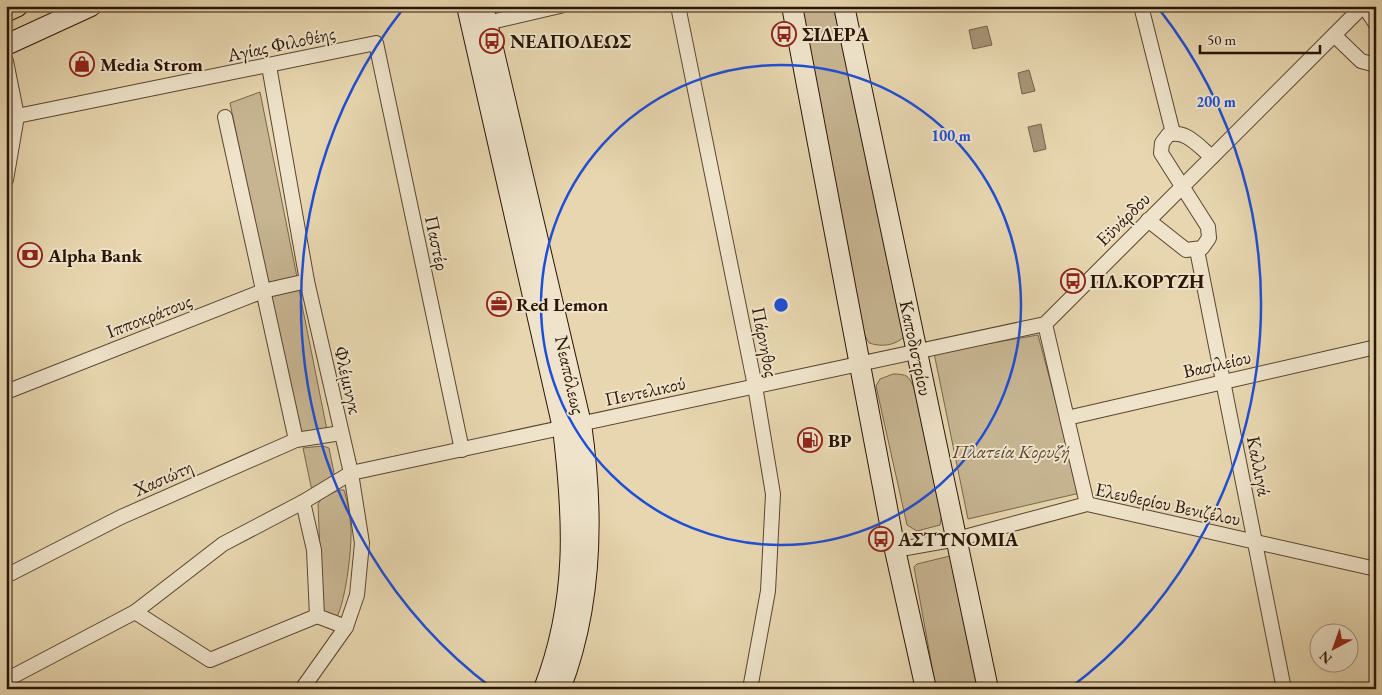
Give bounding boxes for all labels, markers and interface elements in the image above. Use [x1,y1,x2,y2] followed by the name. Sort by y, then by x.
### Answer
[224,20,337,68] street label: Αγίας Φιλοθέης
[771,21,797,47] bus stop icon: ΣΙΔΕΡΑ
[802,22,869,47] place label: ΣΙΔΕΡΑ
[1200,22,1320,54] scale bar
[479,28,505,54] bus stop icon: ΝΕΑΠΟΛΕΩΣ
[510,29,632,54] place label: ΝΕΑΠΟΛΕΩΣ
[1207,30,1236,49] text: 50 m
[69,51,95,77] shop icon: Media Strom
[100,52,204,77] place label: Media Strom
[1196,92,1236,111] text: 200 m
[931,126,971,145] text: 100 m
[1090,186,1156,252] street label: Εϋνάρδου
[419,213,455,273] street label: Παστέρ
[17,242,43,268] bank icon: Alpha Bank
[47,243,143,268] place label: Alpha Bank
[1060,268,1086,294] bus stop icon: ΠΛ.ΚΟΡΥΖΗ
[1090,269,1204,294] place label: ΠΛ.ΚΟΡΥΖΗ
[103,288,195,344] street label: Ιπποκράτους
[486,291,512,317] office icon: Red Lemon
[516,292,609,317] place label: Red Lemon
[772,296,790,314] centre of rings
[894,298,938,398] street label: Καποδιστρίου
[746,305,784,379] street label: Πάρνηθος
[549,333,591,417] street label: Νεαπόλεως
[328,344,368,416] street label: Φλέμινγκ
[1181,344,1253,384] street label: Βασιλείου
[602,370,688,412] street label: Πεντελικού
[797,427,823,453] fuel station icon: BP
[828,428,852,453] place label: BP
[1241,434,1277,499] street label: Καλλιγά
[951,439,1070,464] park label: Πλατεία Κορυζή
[128,454,197,503] street label: Χασιώτη
[1093,476,1243,532] street label: Ελευθερίου Βενιζέλου
[868,526,894,552] bus stop icon: ΑΣΤΥΝΟΜΙΑ
[897,527,1019,552] place label: ΑΣΤΥΝΟΜΙΑ
[1310,622,1360,672] north arrow
[1315,647,1336,668] text: N

